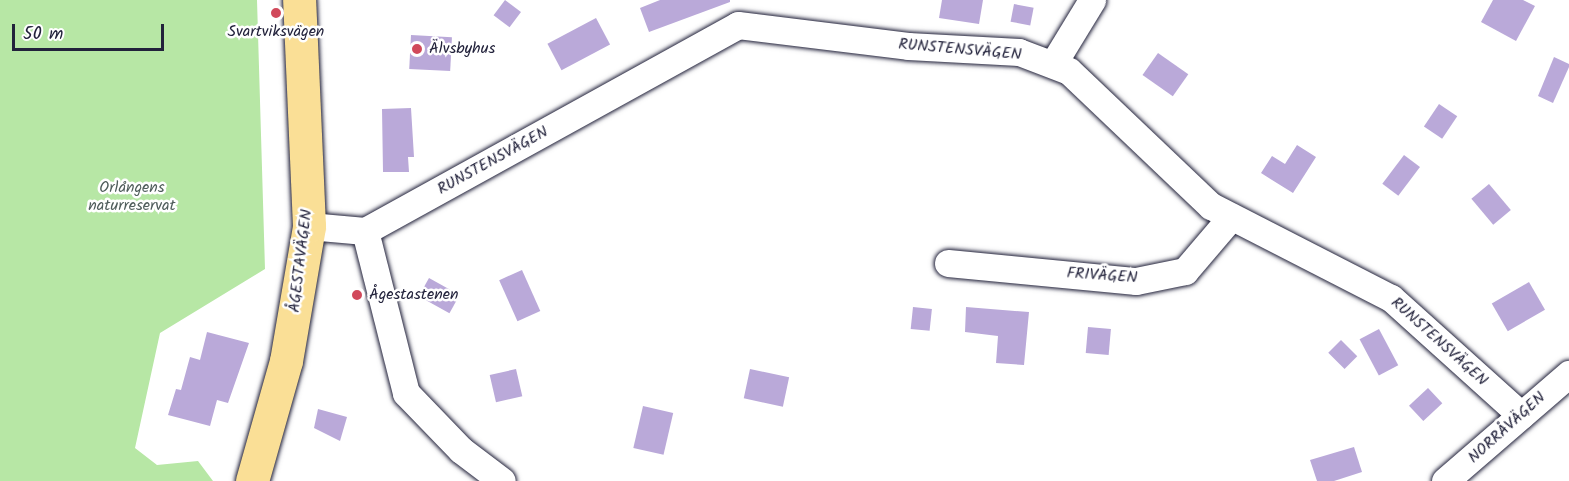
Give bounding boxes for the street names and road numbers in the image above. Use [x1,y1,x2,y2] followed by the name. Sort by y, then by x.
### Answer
[898,35,1022,65] street label: RUNSTENSVÄGEN
[434,123,552,199] street label: RUNSTENSVÄGEN
[285,208,317,314] street label: ÅGESTAVÄGEN
[1066,264,1138,288] street label: FRIVÄGEN
[1387,293,1491,391] street label: RUNSTENSVÄGEN
[1464,388,1550,468] street label: NORRÅVÄGEN

